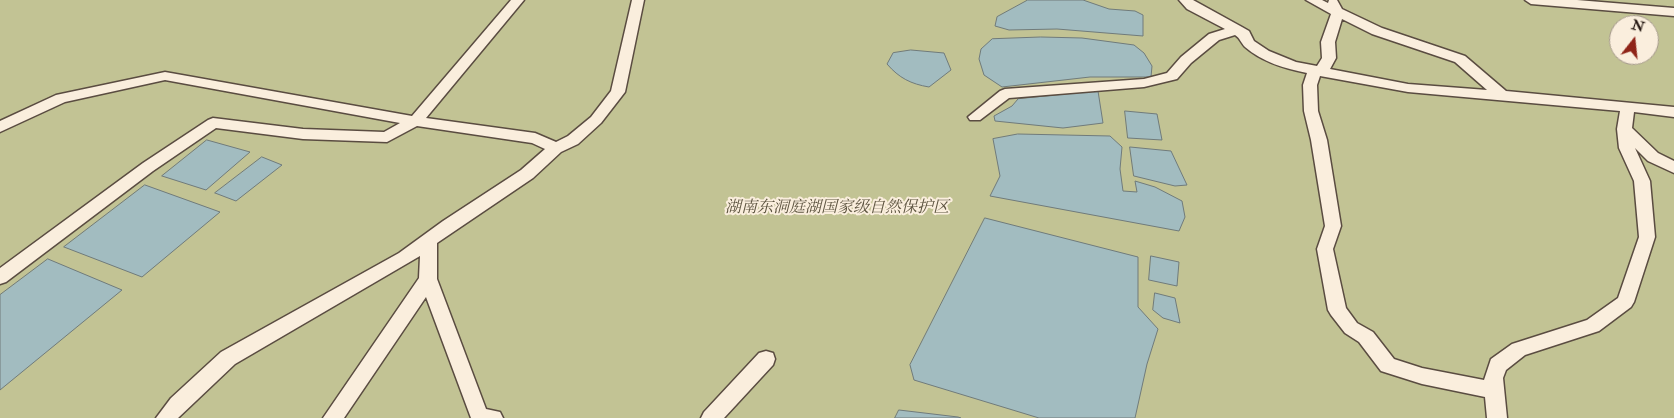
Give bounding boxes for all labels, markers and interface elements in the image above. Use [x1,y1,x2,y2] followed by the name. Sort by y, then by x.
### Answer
[1609,15,1659,65] north arrow
[1630,16,1646,36] text: N
[725,199,949,219] park label: 湖南东洞庭湖国家级自然保护区

